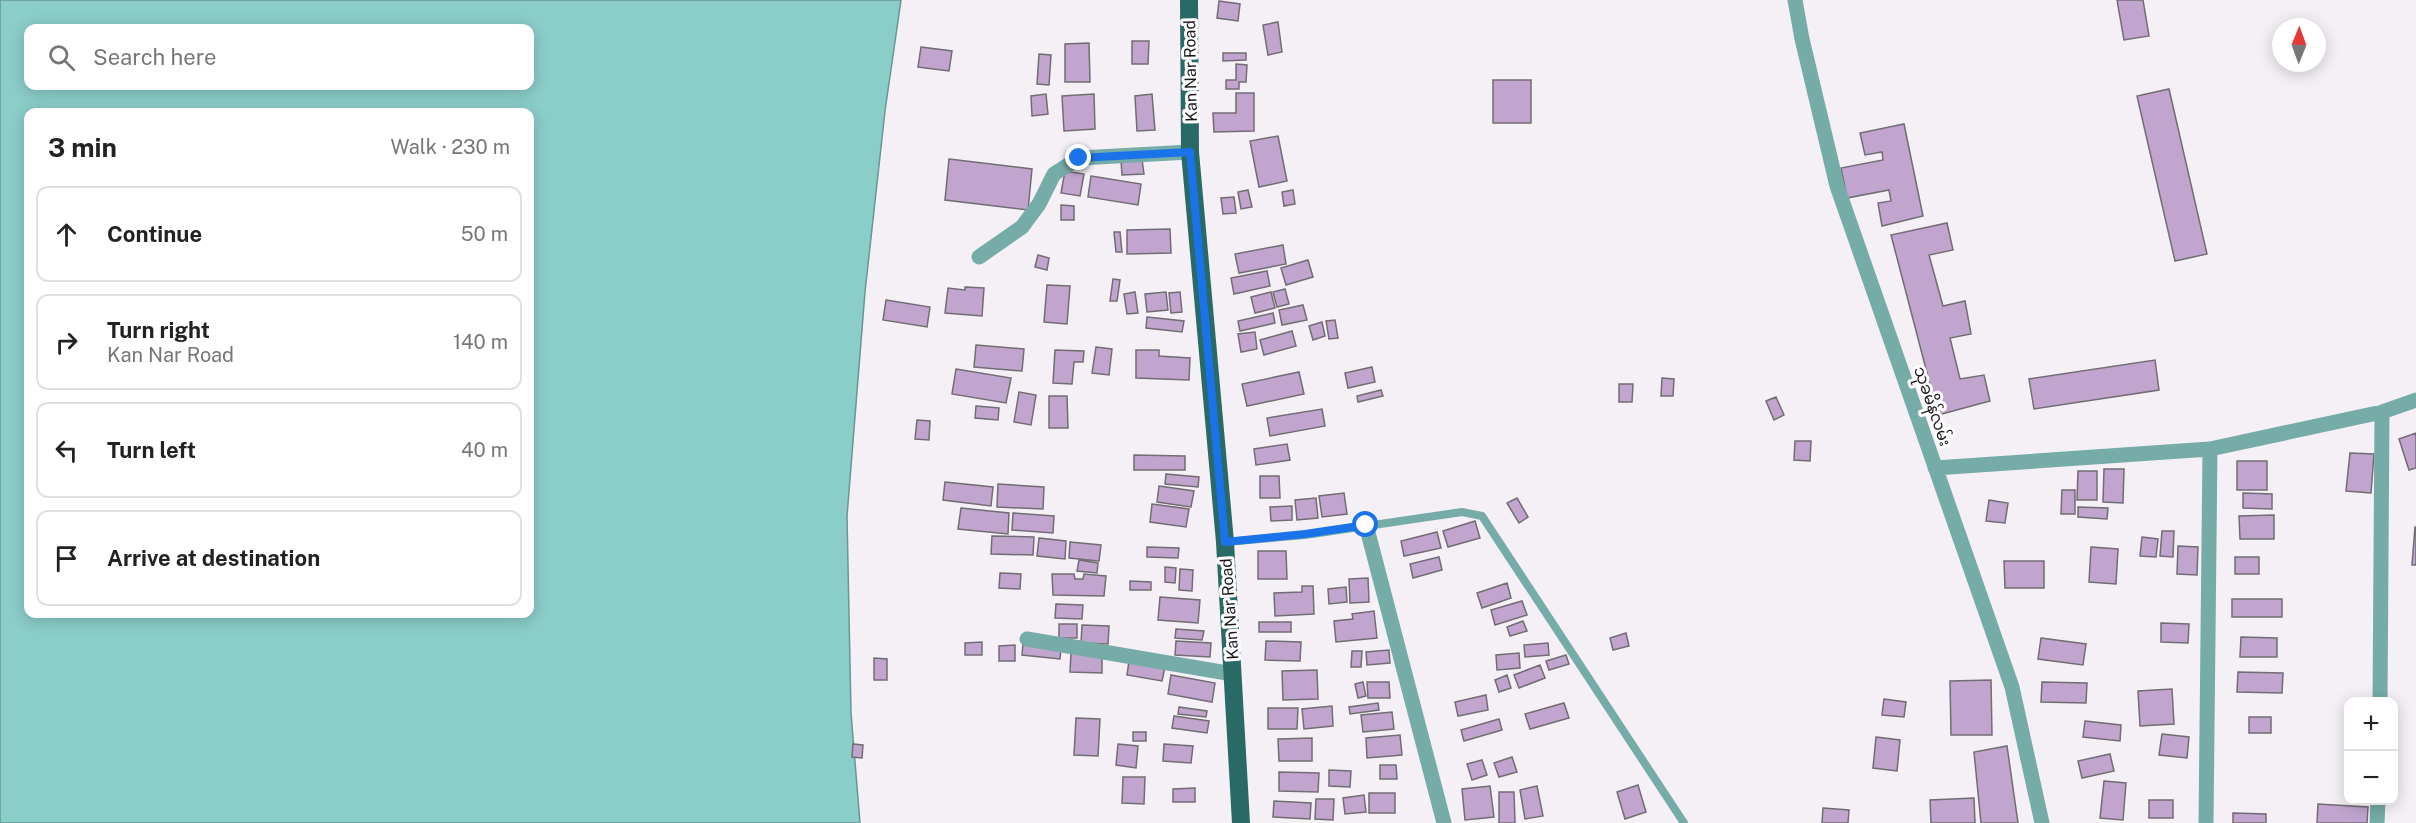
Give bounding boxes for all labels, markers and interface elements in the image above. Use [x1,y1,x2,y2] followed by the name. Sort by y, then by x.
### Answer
[2272,18,2326,72] north arrow
[1180,20,1201,122] street label: Kan Nar Road
[24,24,534,90] search box
[45,41,78,74] icon: search
[93,44,217,70] text: Search here
[48,132,117,163] text: 3 min
[391,135,510,159] text: Walk · 230 m
[1065,144,1091,170] route end
[50,218,83,251] icon: ahead
[107,221,202,247] text: Continue
[461,222,508,246] text: 50 m
[107,317,210,343] text: Turn right
[50,326,83,359] icon: right
[453,330,508,354] text: 140 m
[107,343,234,367] text: Kan Nar Road
[1905,363,1957,450] street label: သုခမိန်လမ်း
[50,434,83,467] icon: left
[107,437,196,463] text: Turn left
[461,438,508,462] text: 40 m
[1352,511,1378,537] route start
[50,542,83,575] icon: arrive
[107,545,320,571] text: Arrive at destination
[1216,558,1243,660] street label: Kan Nar Road
[2344,697,2398,805] map controls
[2344,697,2398,751] button: +
[2344,751,2398,805] button: −

